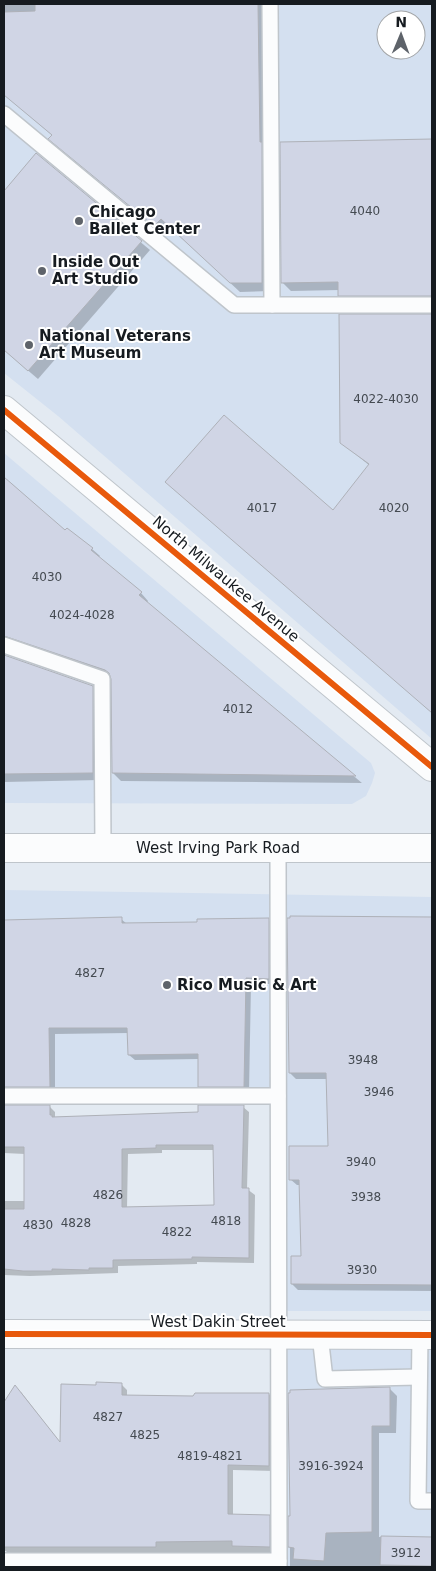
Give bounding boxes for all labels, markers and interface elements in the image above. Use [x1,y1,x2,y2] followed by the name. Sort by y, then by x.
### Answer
[376,10,426,60] north arrow
[395,14,407,30] text: N
[89,203,201,238] place label: Chicago Ballet Center
[350,204,380,218] house number: 4040
[73,215,85,227] marker: Chicago Ballet Center
[52,253,139,288] place label: Inside Out Art Studio
[36,265,48,277] marker: Inside Out Art Studio
[39,327,191,362] place label: National Veterans Art Museum
[23,339,35,351] marker: National Veterans Art Museum
[353,392,419,406] house number: 4022-4030
[247,501,277,515] house number: 4017
[379,501,409,515] house number: 4020
[149,512,303,646] street label: North Milwaukee Avenue
[32,570,62,584] house number: 4030
[49,608,115,622] house number: 4024-4028
[223,702,253,716] house number: 4012
[136,839,300,857] street label: West Irving Park Road
[75,966,105,980] house number: 4827
[177,976,316,994] place label: Rico Music & Art
[161,979,173,991] marker: Rico Music & Art
[348,1053,378,1067] house number: 3948
[364,1085,394,1099] house number: 3946
[346,1155,376,1169] house number: 3940
[93,1188,123,1202] house number: 4826
[351,1190,381,1204] house number: 3938
[211,1214,241,1228] house number: 4818
[61,1216,91,1230] house number: 4828
[23,1218,53,1232] house number: 4830
[162,1225,192,1239] house number: 4822
[347,1263,377,1277] house number: 3930
[150,1313,286,1331] street label: West Dakin Street
[93,1410,123,1424] house number: 4827
[130,1428,160,1442] house number: 4825
[177,1449,243,1463] house number: 4819-4821
[298,1459,364,1473] house number: 3916-3924
[391,1546,421,1560] house number: 3912

